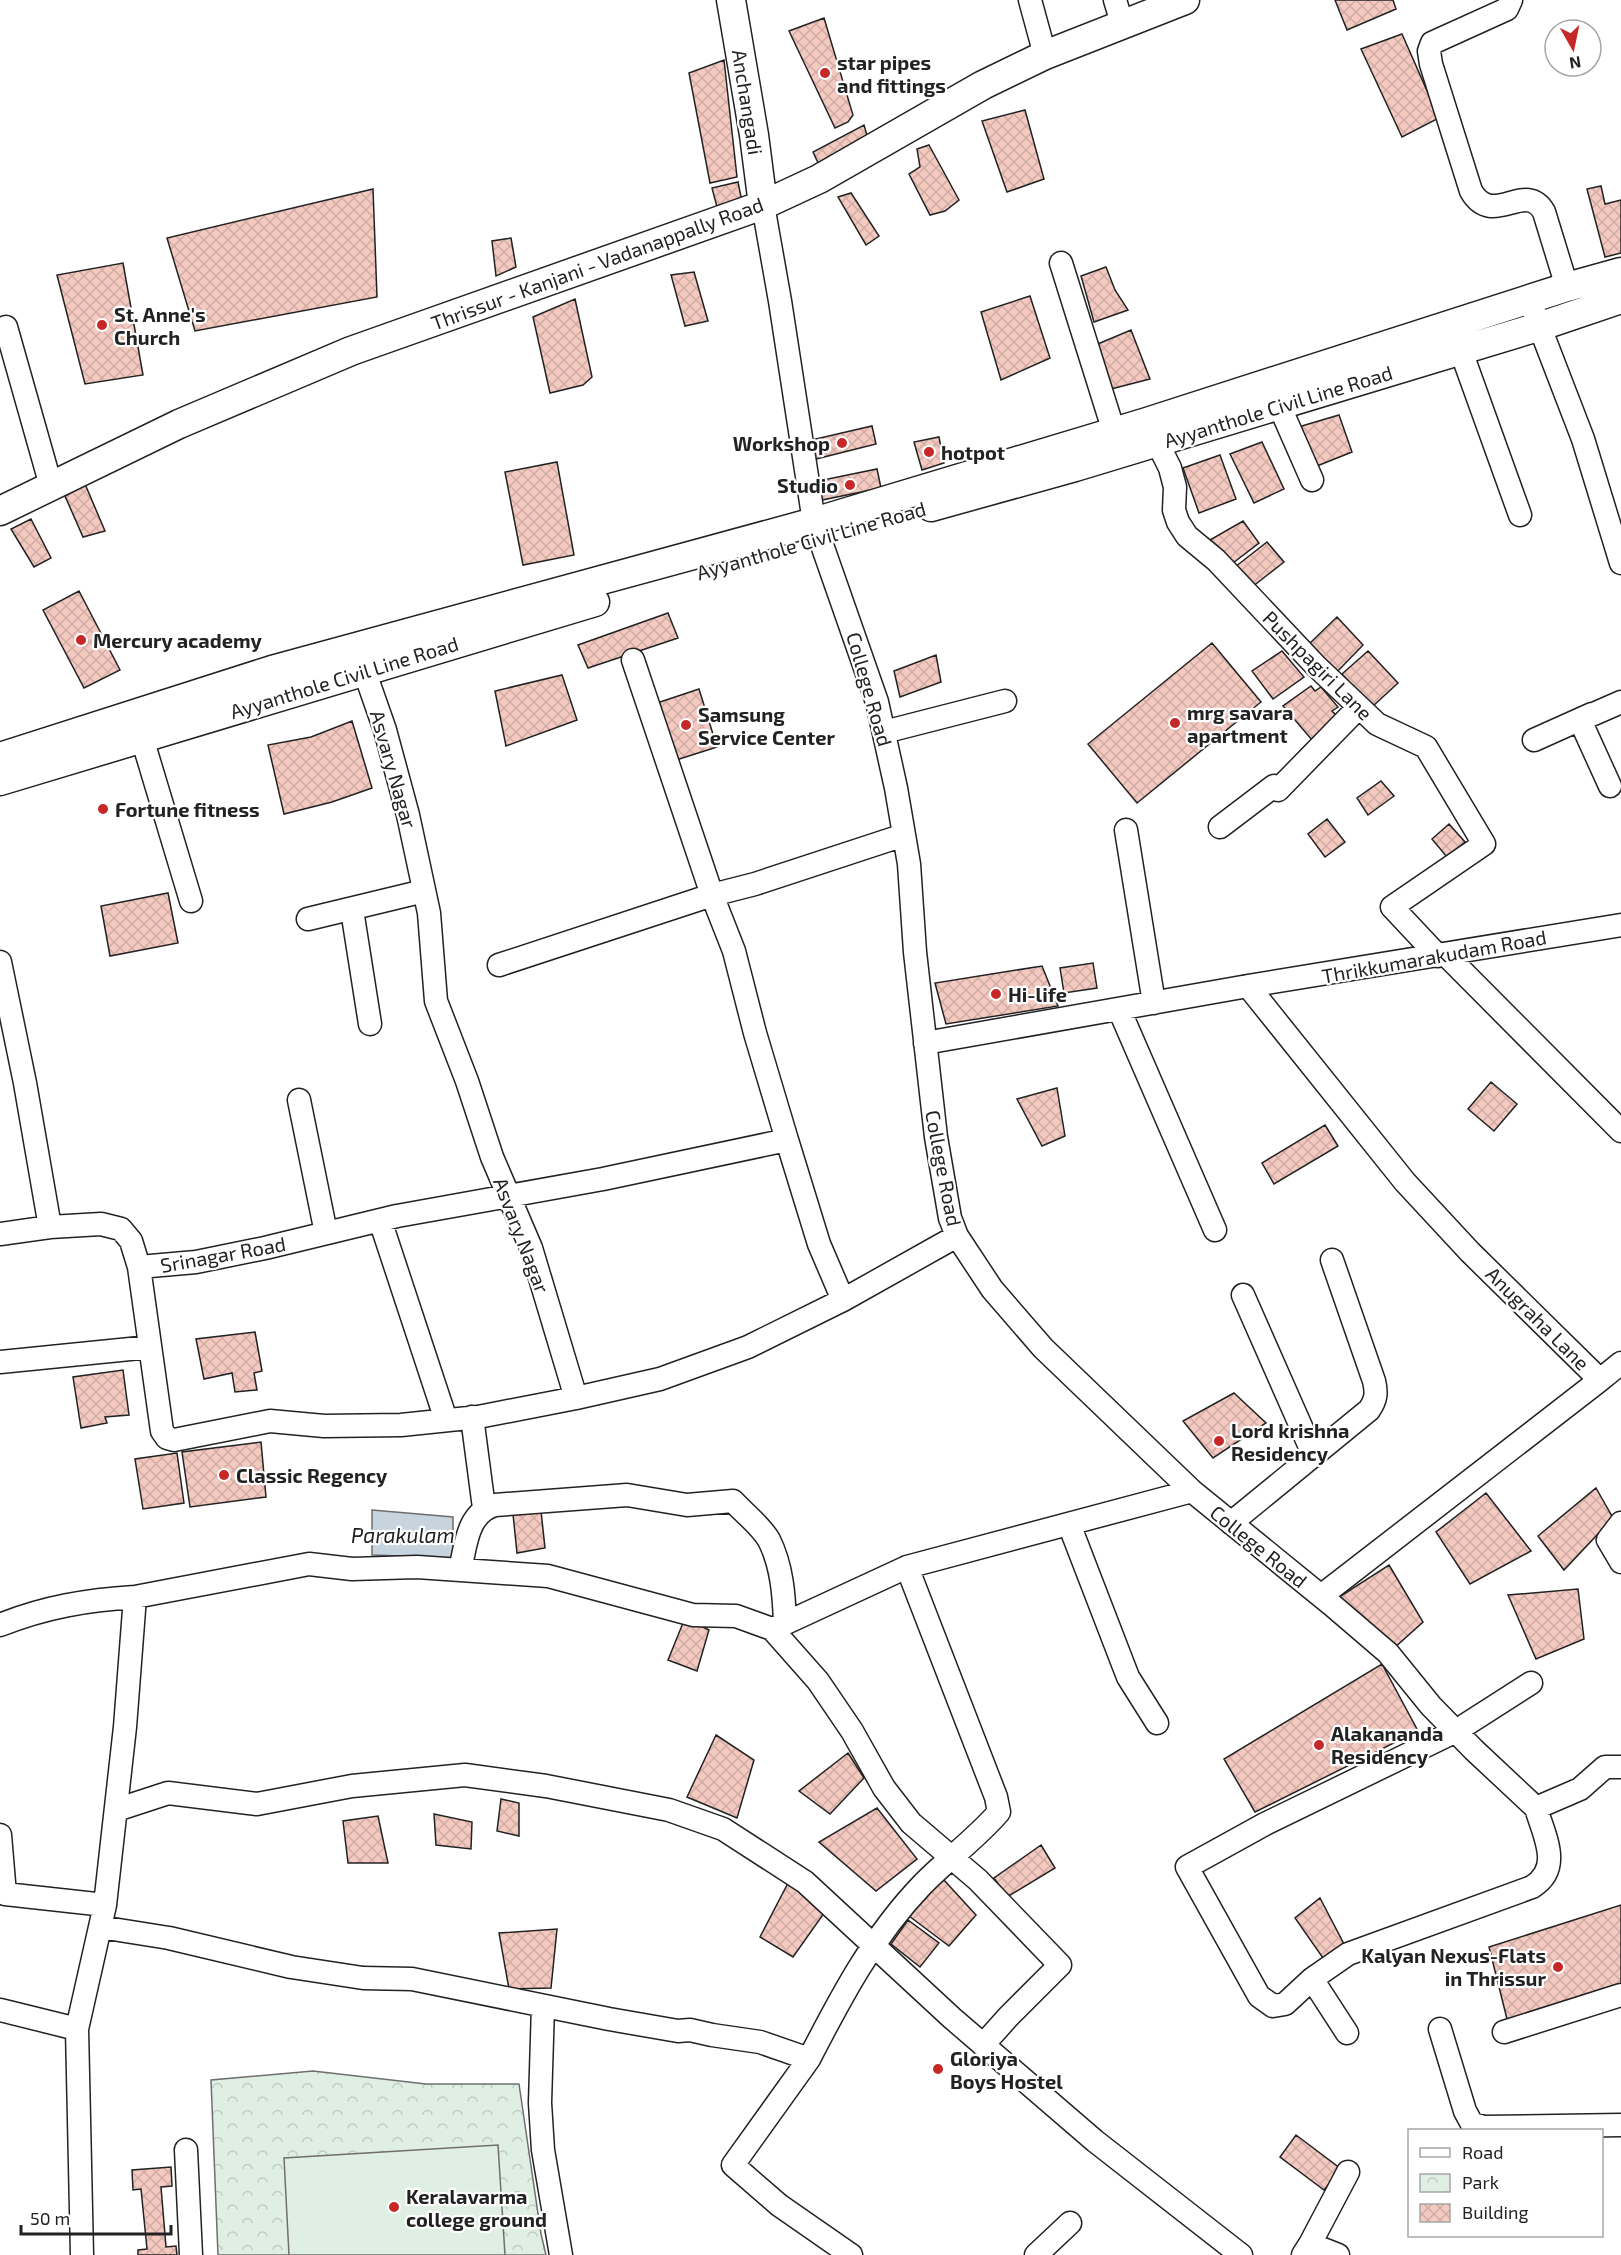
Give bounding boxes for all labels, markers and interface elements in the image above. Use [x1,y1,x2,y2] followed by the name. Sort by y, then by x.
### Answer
[1543,18,1603,78] north arrow
[728,48,768,156] street label: Anchangadi
[837,50,946,97] place label: star pipes and fittings
[1568,53,1583,74] text: N
[818,66,832,80] marker: star pipes and fittings
[428,192,766,334] street label: Thrissur - Kanjani - Vadanappally Road
[114,302,206,349] place label: St. Anne's Church
[95,318,109,332] marker: St. Anne's Church
[1161,360,1395,452] street label: Ayyanthole Civil Line Road
[733,431,830,455] place label: Workshop
[835,436,849,450] marker: Workshop
[941,440,1005,464] place label: hotpot
[922,445,936,459] marker: hotpot
[777,473,838,497] place label: Studio
[843,478,857,492] marker: Studio
[694,496,928,584] street label: Ayyanthole Civil Line Road
[1258,605,1378,725] street label: Pushpagiri Lane
[93,628,263,653] place label: Mercury academy
[842,629,898,749] street label: College Road
[227,631,461,723] street label: Ayyanthole Civil Line Road
[74,633,88,647] marker: Mercury academy
[1187,700,1293,747] place label: mrg savara apartment
[698,702,836,749] place label: Samsung Service Center
[366,707,422,831] street label: Asvary Nagar
[1168,716,1182,730] marker: mrg savara apartment
[679,718,693,732] marker: Samsung Service Center
[115,797,260,821] place label: Fortune fitness
[96,802,110,816] marker: Fortune fitness
[1320,924,1548,988] street label: Thrikkumarakudam Road
[1008,982,1067,1006] place label: Hi-life
[989,987,1003,1001] marker: Hi-life
[921,1108,967,1228] street label: College Road
[489,1174,555,1296] street label: Asvary Nagar
[158,1231,288,1277] street label: Srinagar Road
[1481,1261,1595,1375] street label: Anugraha Lane
[1231,1418,1350,1466] place label: Lord krishna Residency
[1212,1434,1226,1448] marker: Lord krishna Residency
[236,1463,388,1488] place label: Classic Regency
[217,1468,231,1482] marker: Classic Regency
[1206,1500,1312,1592] street label: College Road
[351,1522,455,1547] water label: Parakulam
[1331,1721,1443,1769] place label: Alakananda Residency
[1312,1738,1326,1752] marker: Alakananda Residency
[1361,1943,1546,1990] place label: Kalyan Nexus-Flats in Thrissur
[1551,1960,1565,1974] marker: Kalyan Nexus-Flats in Thrissur
[950,2046,1063,2094] place label: Gloriya Boys Hostel
[931,2062,945,2076] marker: Gloriya Boys Hostel
[1408,2129,1603,2237] legend
[1462,2141,1503,2163] text: Road
[1462,2171,1499,2193] text: Park
[406,2184,547,2231] place label: Keralavarma college ground
[21,2198,171,2236] scale bar
[387,2200,401,2214] marker: Keralavarma college ground
[1462,2201,1529,2223] text: Building
[30,2207,70,2229] text: 50 m

